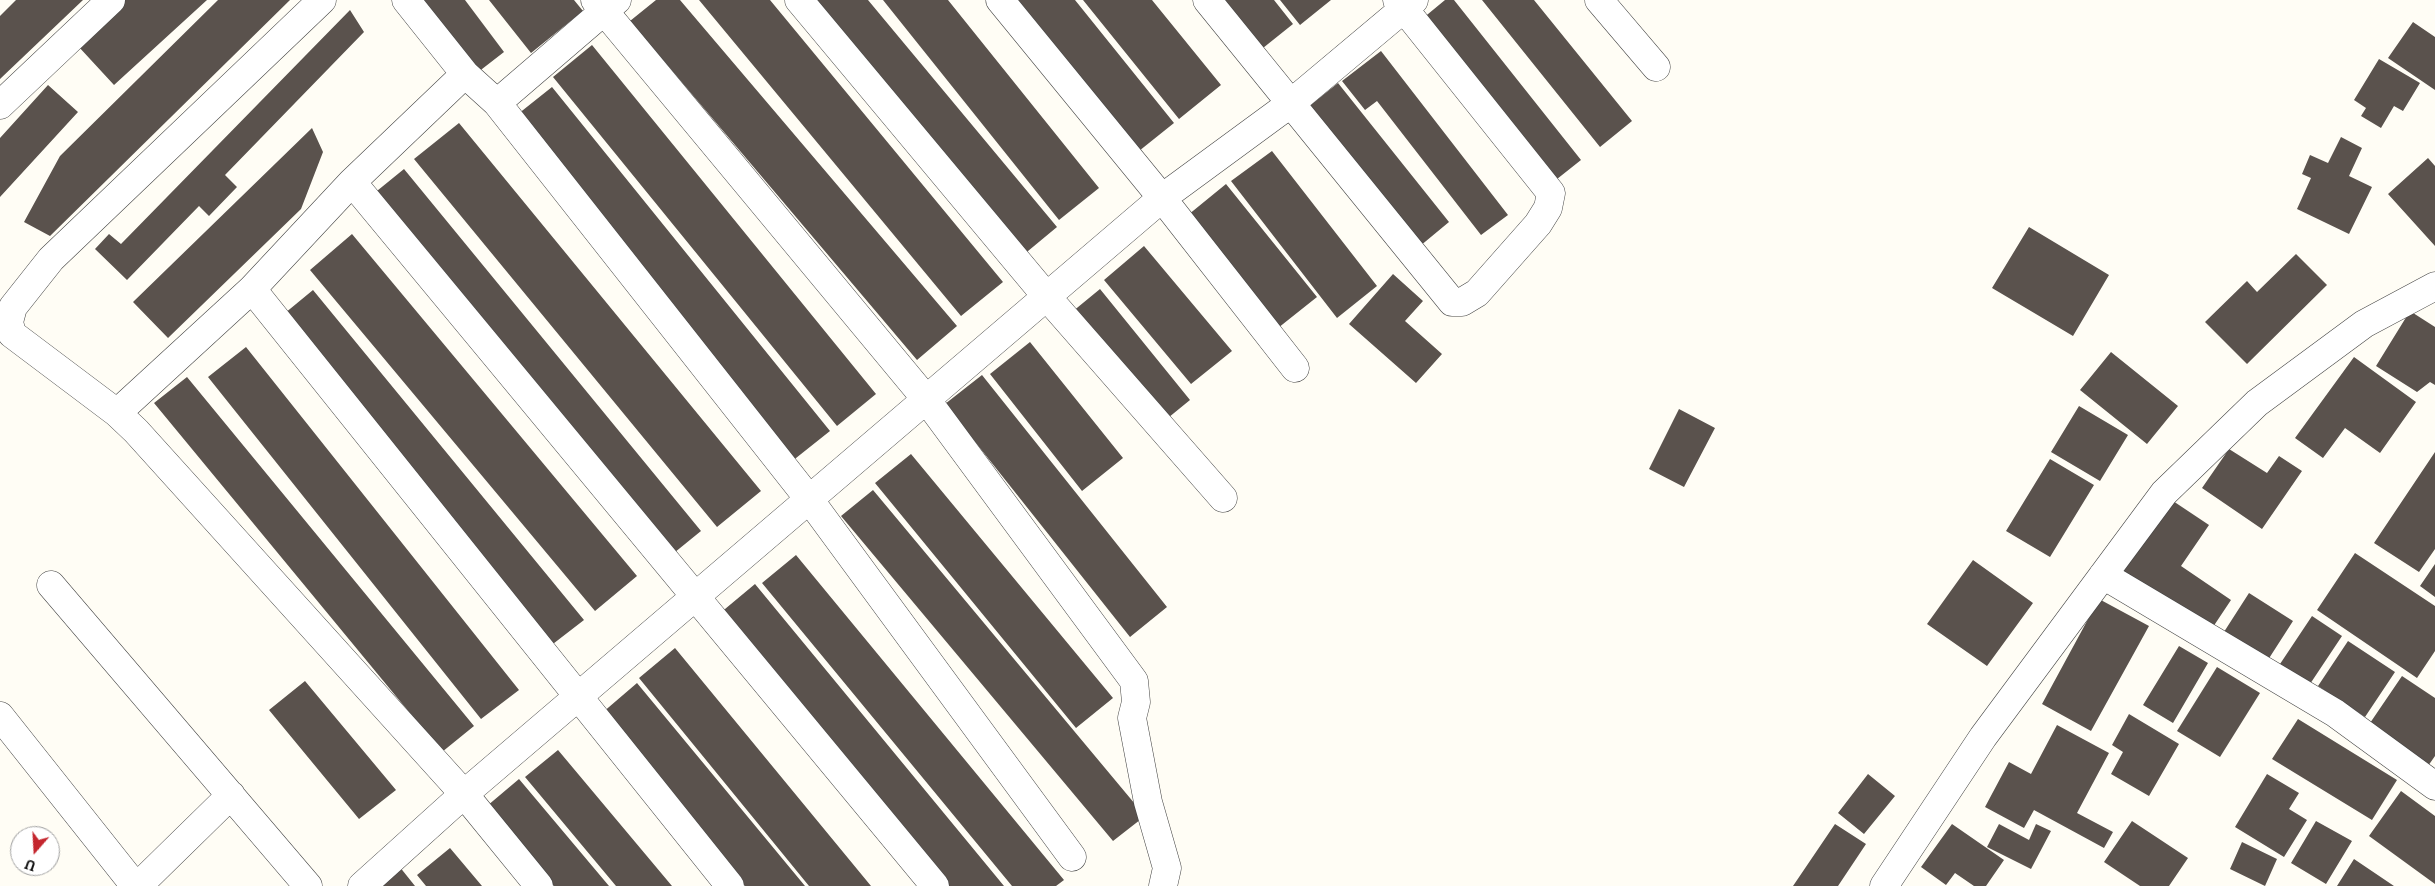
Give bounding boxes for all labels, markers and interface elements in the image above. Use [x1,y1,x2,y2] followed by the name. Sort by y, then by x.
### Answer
[10,826,60,876] north arrow
[23,855,38,874] text: U

